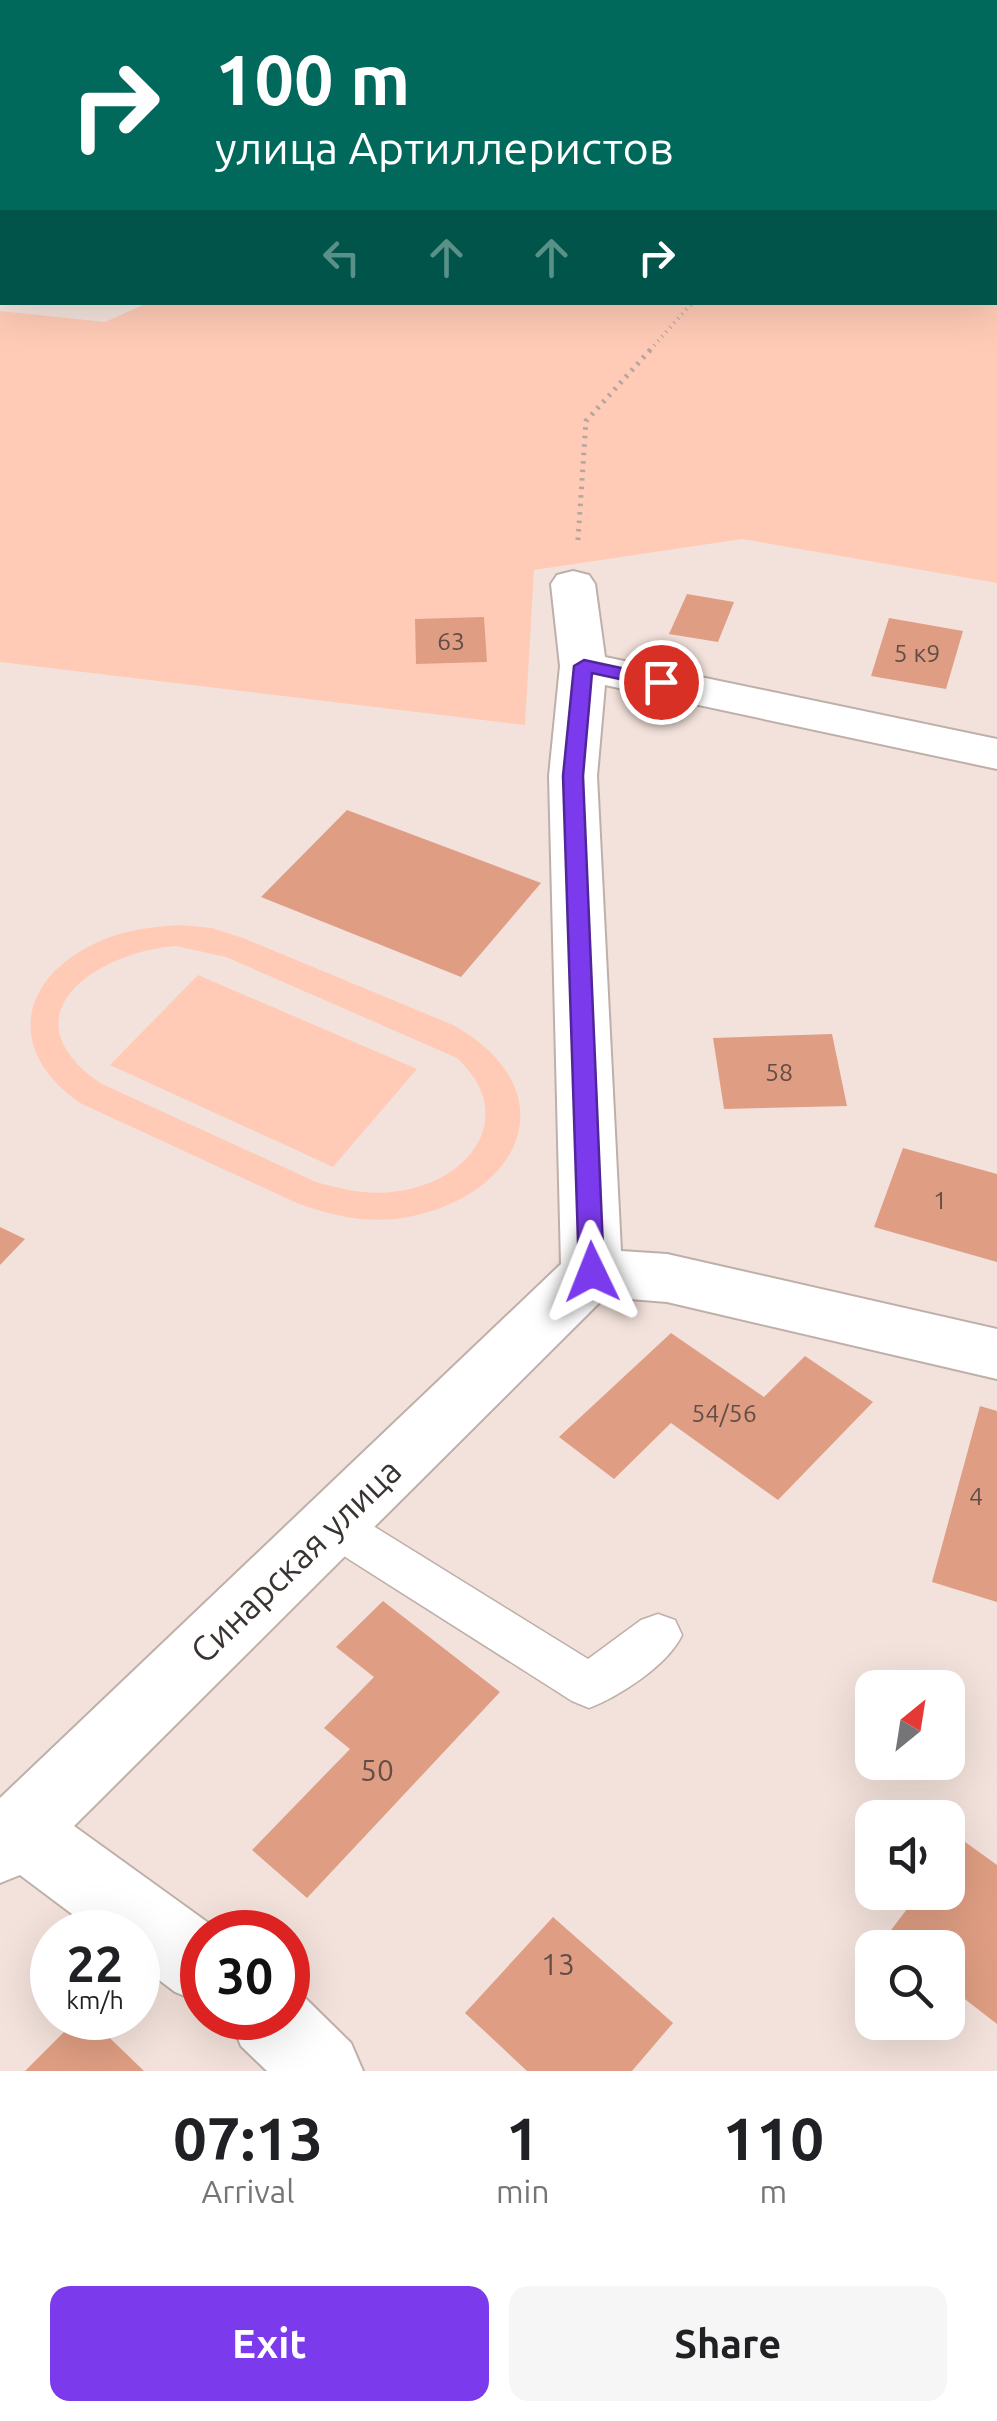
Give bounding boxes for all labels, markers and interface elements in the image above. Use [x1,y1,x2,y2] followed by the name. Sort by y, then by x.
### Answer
[50,40,180,170] icon: right
[215,40,410,118] text: 100 m
[215,122,674,173] text: улица Артиллеристов
[314,230,369,285] icon: left
[419,230,474,285] icon: ahead
[524,230,579,285] icon: ahead
[629,230,684,285] icon: right
[437,627,465,655] house number: 63
[894,639,940,667] house number: 5 к9
[619,640,704,725] pin
[634,655,689,710] icon: arrive
[765,1058,793,1086] house number: 58
[933,1186,947,1214] house number: 1
[540,1220,644,1324] position arrow
[691,1399,757,1427] house number: 54/56
[182,1450,408,1671] street label: Синарская улица
[969,1482,983,1510] house number: 4
[855,1670,965,1780] north arrow
[855,1670,965,2040] map controls
[360,1753,394,1787] house number: 50
[855,1800,965,1910] button: sound
[180,1910,310,2040] speed limit sign: 30
[855,1930,965,2040] button: search
[67,1935,123,1991] text: 22
[541,1947,575,1981] house number: 13
[66,1986,124,2014] text: km/h
[173,2104,323,2171] text: 07:13
[506,2104,540,2171] text: 1
[723,2104,824,2171] text: 110
[201,2173,295,2209] text: Arrival
[496,2173,550,2209] text: min
[759,2173,787,2209] text: m
[50,2286,489,2401] button: Exit
[509,2286,947,2401] button: Share

